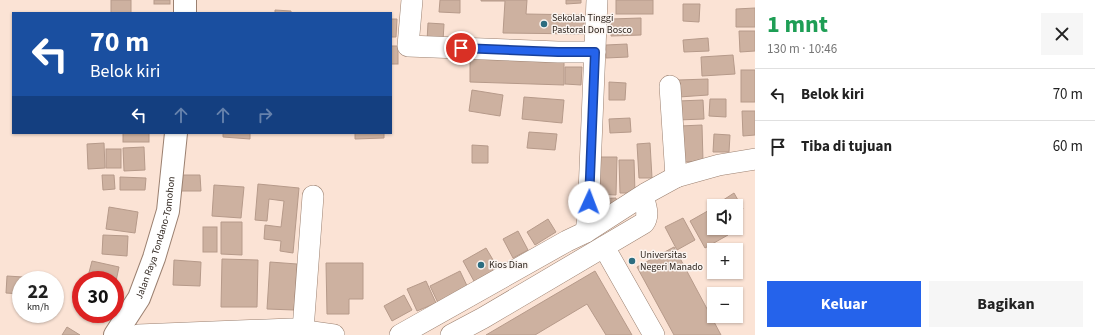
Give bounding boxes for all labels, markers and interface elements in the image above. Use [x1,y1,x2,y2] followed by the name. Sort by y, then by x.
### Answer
[767,7,828,42] text: 1 mnt
[552,11,632,37] place label: Sekolah Tinggi Pastoral Don Bosco
[1041,13,1083,55] button: close
[539,19,549,29] marker: Sekolah Tinggi Pastoral Don Bosco
[90,22,149,62] text: 70 m
[24,28,76,80] icon: left
[444,31,478,65] pin
[450,37,472,59] icon: arrive
[767,40,837,58] text: 130 m · 10:46
[90,59,160,84] text: Belok kiri
[767,84,789,106] icon: left
[801,84,864,105] text: Belok kiri
[1053,84,1083,105] text: 70 m
[128,104,150,126] icon: left
[170,104,192,126] icon: ahead
[212,104,234,126] icon: ahead
[254,104,276,126] icon: right
[767,136,789,158] icon: arrive
[801,136,892,157] text: Tiba di tujuan
[1053,136,1083,157] text: 60 m
[132,176,179,301] street label: Jalan Raya Tondano-Tomohon
[568,181,610,223] position arrow
[707,199,743,323] map controls
[707,199,743,235] button: sound
[707,243,743,279] button: +
[640,248,703,274] place label: Universitas Negeri Manado
[627,256,637,266] marker: Universitas Negeri Manado
[489,258,528,272] place label: Kios Dian
[476,260,486,270] marker: Kios Dian
[72,271,124,323] speed limit sign: 30
[27,278,49,306] text: 22
[767,281,921,327] button: Keluar
[929,281,1083,327] button: Bagikan
[707,287,743,323] button: −
[27,300,49,314] text: km/h

